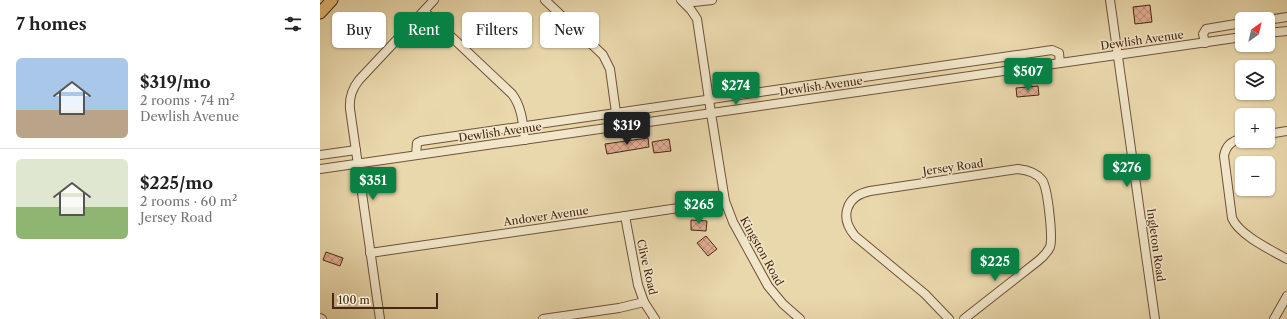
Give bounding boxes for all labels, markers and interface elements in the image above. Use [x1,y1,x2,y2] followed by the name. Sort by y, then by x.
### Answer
[332,12,386,48] chip: Buy
[394,12,454,48] chip: Rent
[462,12,532,48] chip: Filters
[540,12,599,48] chip: New
[1235,12,1275,52] north arrow
[1235,12,1275,196] map controls
[282,13,304,35] icon: filters
[16,14,87,34] text: 7 homes
[1100,27,1184,53] street label: Dewlish Avenue
[1004,58,1052,92] pin: $507
[1235,60,1275,100] button: layers
[1013,63,1043,79] text: $507
[140,72,211,92] text: $319/mo
[712,72,760,106] pin: $274
[779,73,863,99] street label: Dewlish Avenue
[48,74,96,122] icon: home
[722,77,751,93] text: $274
[140,92,235,108] text: 2 rooms · 74 m²
[140,108,239,124] text: Dewlish Avenue
[1235,108,1275,148] button: +
[603,112,651,146] pin: $319
[613,117,641,133] text: $319
[458,119,542,145] street label: Dewlish Avenue
[1103,154,1151,188] pin: $276
[920,156,985,178] street label: Jersey Road
[1235,156,1275,196] button: −
[1112,159,1142,175] text: $276
[349,167,397,201] pin: $351
[359,172,387,188] text: $351
[140,173,213,193] text: $225/mo
[48,175,96,223] icon: home
[675,191,723,225] pin: $265
[140,193,237,209] text: 2 rooms · 60 m²
[684,196,714,212] text: $265
[501,203,590,229] street label: Andover Avenue
[1144,207,1168,283] street label: Ingleton Road
[140,209,212,225] text: Jersey Road
[737,214,787,288] street label: Kingston Road
[634,238,660,297] street label: Clive Road
[971,248,1019,282] pin: $225
[980,253,1010,269] text: $225
[332,291,438,310] scale bar
[338,293,370,307] text: 100 m

